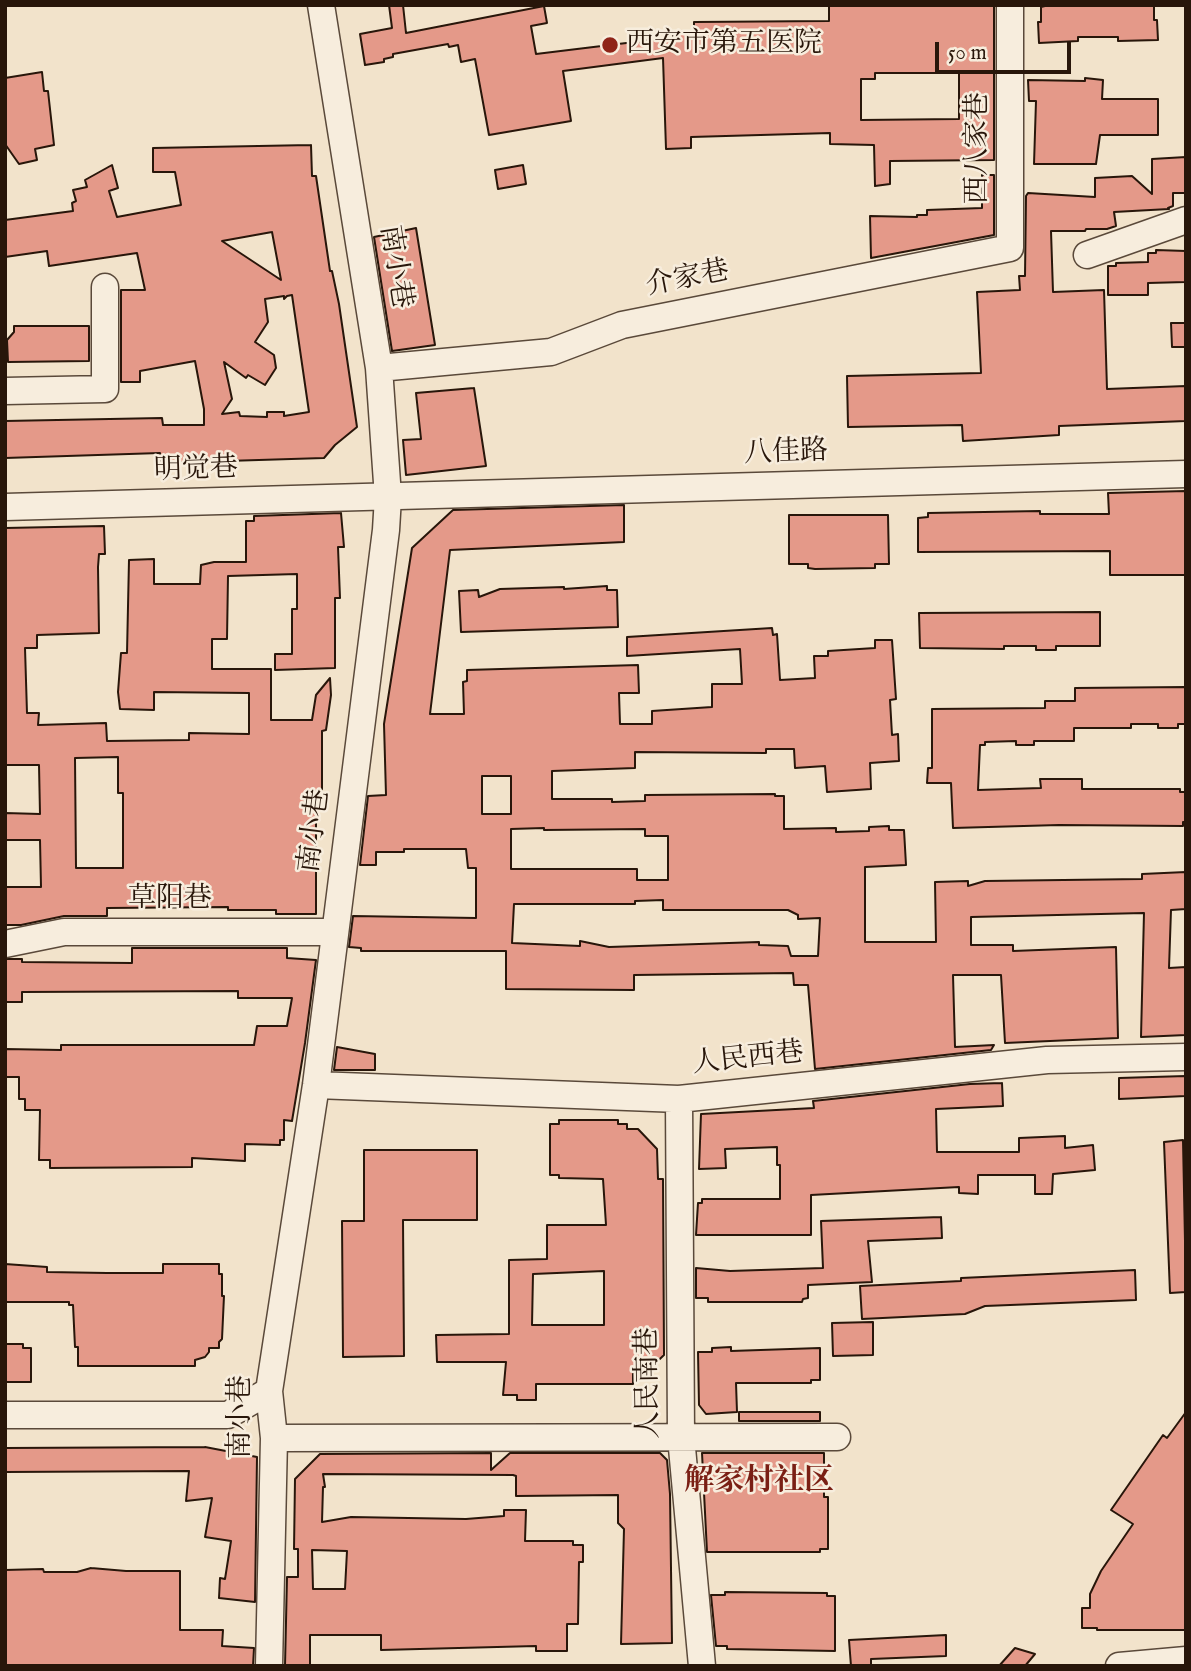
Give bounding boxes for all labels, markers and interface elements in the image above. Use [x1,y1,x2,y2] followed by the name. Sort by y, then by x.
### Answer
[626,28,822,62] place label: 西安市第五医院
[939,28,1076,72] scale bar
[600,35,620,55] marker: 西安市第五医院
[948,40,987,67] text: 50 m
[962,92,996,204] street label: 西八家巷
[371,223,417,311] street label: 南小巷
[644,255,732,305] street label: 介家巷
[743,436,829,472] street label: 八佳路
[153,453,239,489] street label: 明觉巷
[294,787,338,875] street label: 南小巷
[128,883,212,917] street label: 草阳巷
[691,1037,805,1083] street label: 人民西巷
[632,1327,668,1439] street label: 人民南巷
[225,1375,259,1459] street label: 南小巷
[684,1465,834,1501] district label: 解家村社区

